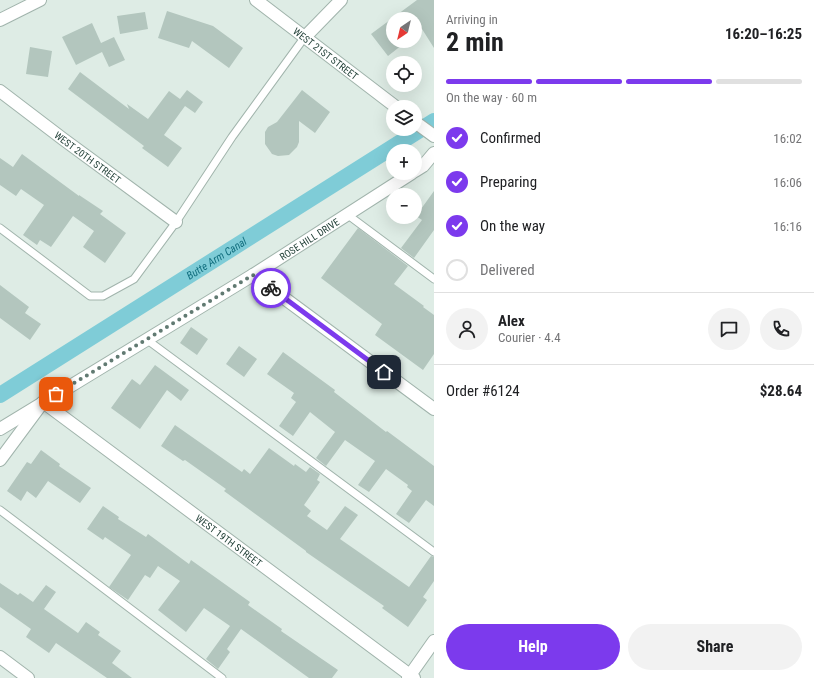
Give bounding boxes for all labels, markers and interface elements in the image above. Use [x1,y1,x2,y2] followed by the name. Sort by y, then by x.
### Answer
[386,12,422,48] north arrow
[386,12,422,224] map controls
[446,12,498,27] text: Arriving in
[725,25,802,43] text: 16:20–16:25
[291,26,360,82] street label: WEST 21ST STREET
[446,27,504,57] text: 2 min
[386,56,422,92] button: locate
[446,90,537,105] text: On the way · 60 m
[386,100,422,136] button: layers
[446,127,468,149] icon: check
[480,129,541,147] text: Confirmed
[52,130,123,186] street label: WEST 20TH STREET
[773,131,802,146] text: 16:02
[386,144,422,180] button: +
[446,171,468,193] icon: check
[480,173,537,191] text: Preparing
[773,175,802,190] text: 16:06
[386,188,422,224] button: −
[446,215,468,237] icon: check
[278,216,341,262] street label: ROSE HILL DRIVE
[480,217,545,235] text: On the way
[773,219,802,234] text: 16:16
[184,235,250,283] water label: Butte Arm Canal
[480,261,535,279] text: Delivered
[251,268,291,308] courier
[260,277,282,299] icon: bike
[446,308,488,350] button: person
[708,308,750,350] button: chat
[760,308,802,350] button: phone
[498,312,525,330] text: Alex
[498,330,561,345] text: Courier · 4.4
[367,355,401,389] pin
[373,361,395,383] icon: home
[39,377,73,411] pin
[446,382,520,400] text: Order #6124
[760,382,802,400] text: $28.64
[45,383,67,405] icon: bag
[193,513,264,569] street label: WEST 19TH STREET
[446,624,620,670] button: Help
[628,624,802,670] button: Share

